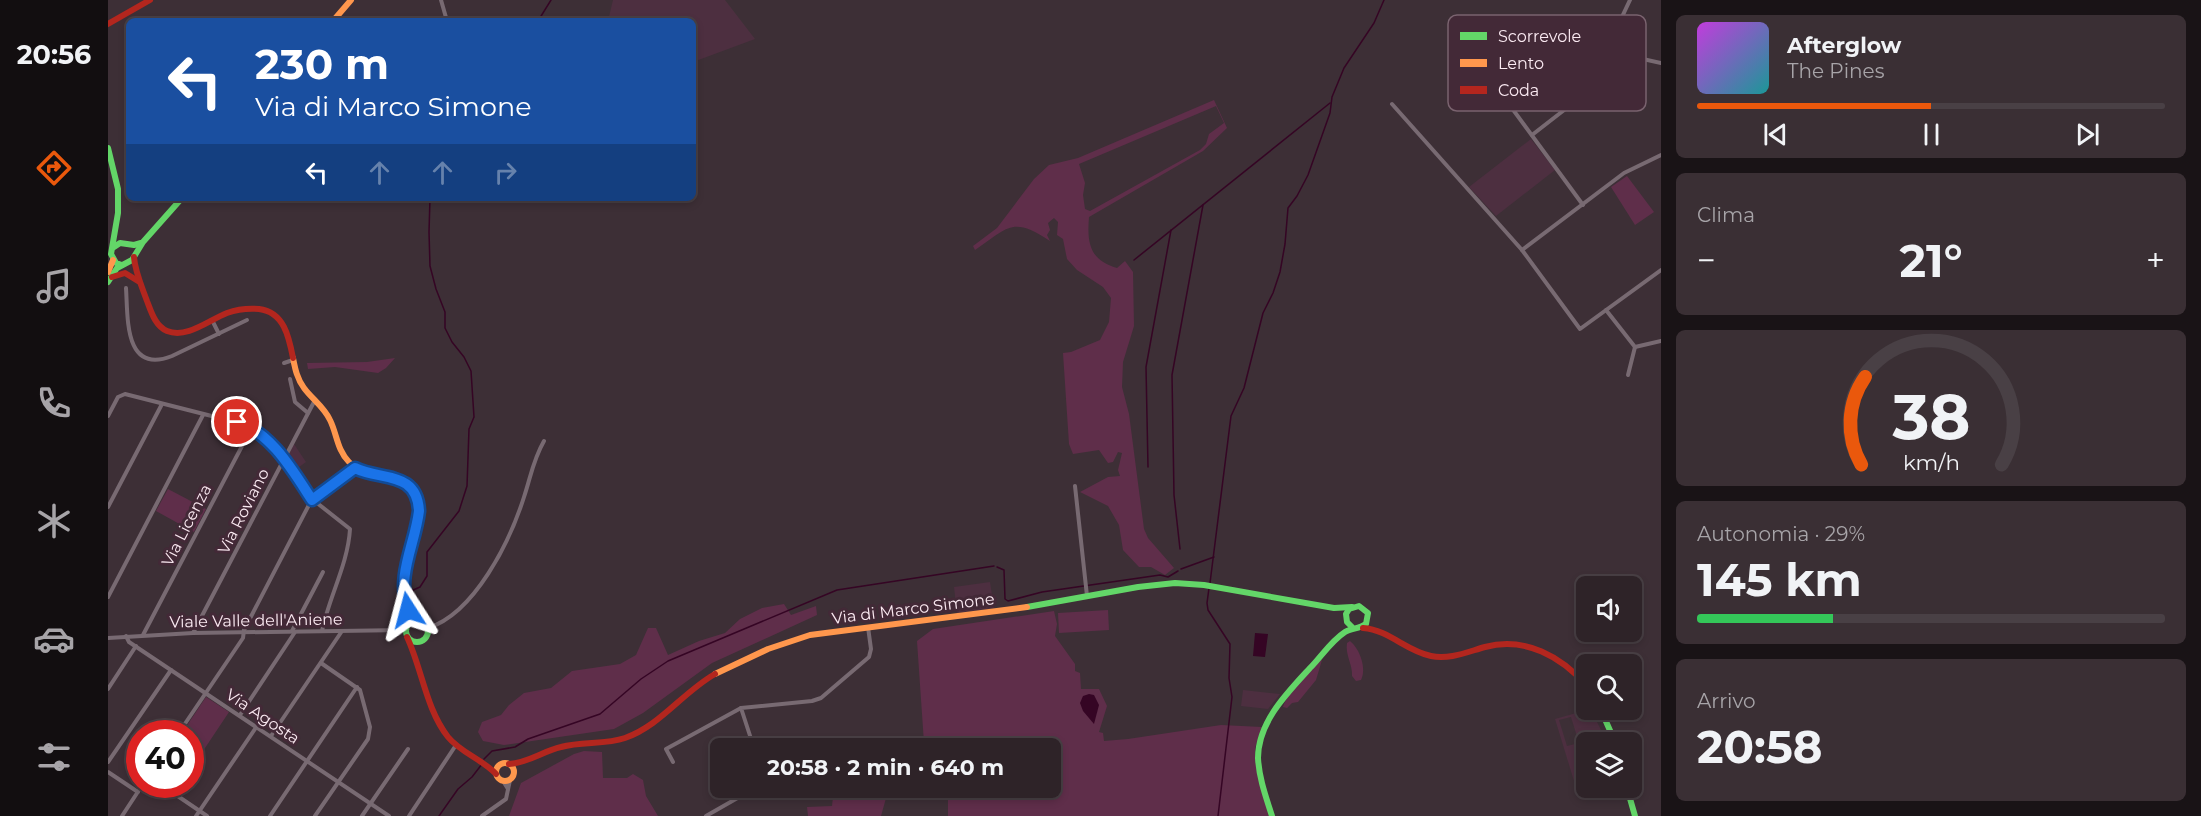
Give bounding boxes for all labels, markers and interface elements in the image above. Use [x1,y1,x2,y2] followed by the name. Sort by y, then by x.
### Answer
[1448,15,1646,111] legend
[1498,27,1581,46] text: Scorrevole
[1787,32,1901,59] text: Afterglow
[17,38,91,71] text: 20:56
[255,38,389,90] text: 230 m
[156,42,234,120] icon: left
[1498,54,1544,73] text: Lento
[1787,59,1884,83] text: The Pines
[1498,81,1539,100] text: Coda
[255,90,531,123] text: Via di Marco Simone
[1759,118,1792,151] icon: previous
[1915,118,1948,151] icon: pause
[2071,118,2104,151] icon: next
[33,147,75,189] icon: directions
[300,156,333,189] icon: left
[363,156,396,189] icon: ahead
[426,156,459,189] icon: ahead
[489,156,522,189] icon: right
[1697,203,1755,227] text: Clima
[1899,233,1963,288] text: 21°
[1697,240,1716,280] text: −
[2146,240,2165,280] text: +
[33,265,75,307] icon: music
[1891,379,1970,455] text: 38
[33,382,75,424] icon: phone
[211,396,262,447] pin
[220,405,253,438] icon: arrive
[1902,449,1960,475] text: km/h
[214,465,273,557] street label: Via Roviano
[158,481,215,569] street label: Via Licenza
[33,500,75,542] icon: climate
[1697,522,1865,546] text: Autonomia · 29%
[1697,552,1862,607] text: 145 km
[1576,576,1642,798] map controls
[1576,576,1642,642] button: sound
[376,578,440,642] position arrow
[831,589,996,628] street label: Via di Marco Simone
[169,609,343,632] street label: Viale Valle dell'Aniene
[33,618,75,660] icon: car
[1576,654,1642,720] button: search
[222,685,303,748] street label: Via Agosta
[1697,689,1756,713] text: Arrivo
[1697,719,1822,774] text: 20:58
[126,720,204,798] speed limit sign: 40
[1576,732,1642,798] button: layers
[33,736,75,778] icon: filters
[767,754,1004,781] text: 20:58 · 2 min · 640 m

